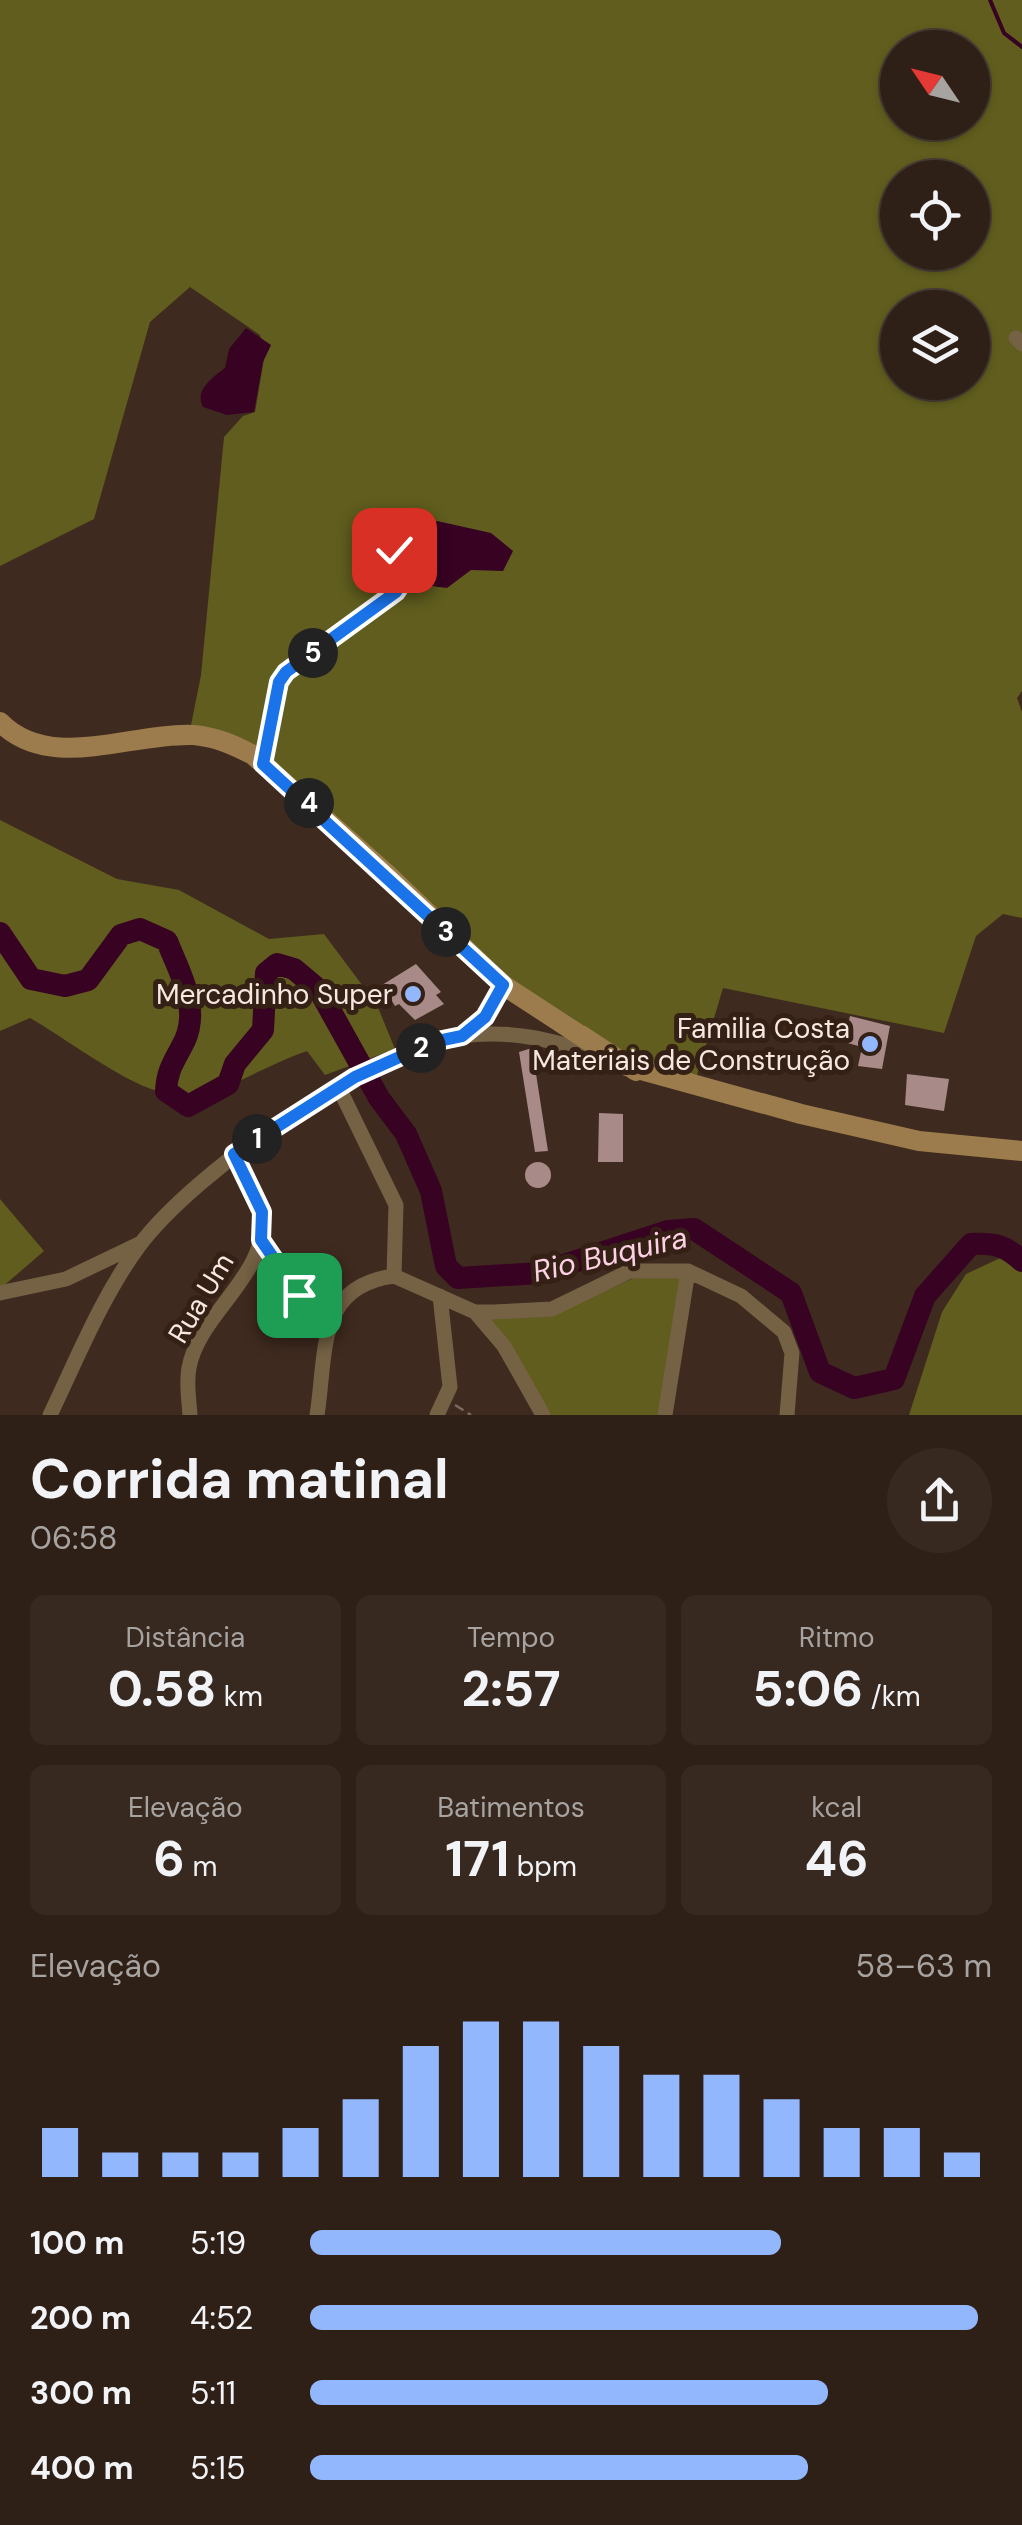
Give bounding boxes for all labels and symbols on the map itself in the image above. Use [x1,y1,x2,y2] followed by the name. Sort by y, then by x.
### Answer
[880,30,990,140] north arrow
[352,508,437,593] pin
[288,628,338,678] pin: 5
[284,778,334,828] pin: 4
[421,907,471,957] pin: 3
[156,976,393,1013] place label: Mercadinho Super
[402,983,424,1005] marker: Mercadinho Super
[532,1010,850,1079] place label: Familia Costa Materiais de Construção
[396,1023,446,1073] pin: 2
[859,1033,881,1055] marker: Familia Costa Materiais de Construção
[232,1114,282,1164] pin: 1
[529,1217,691,1291] water label: Rio Buquira
[160,1246,242,1350] street label: Rua Um
[257,1253,342,1338] pin

